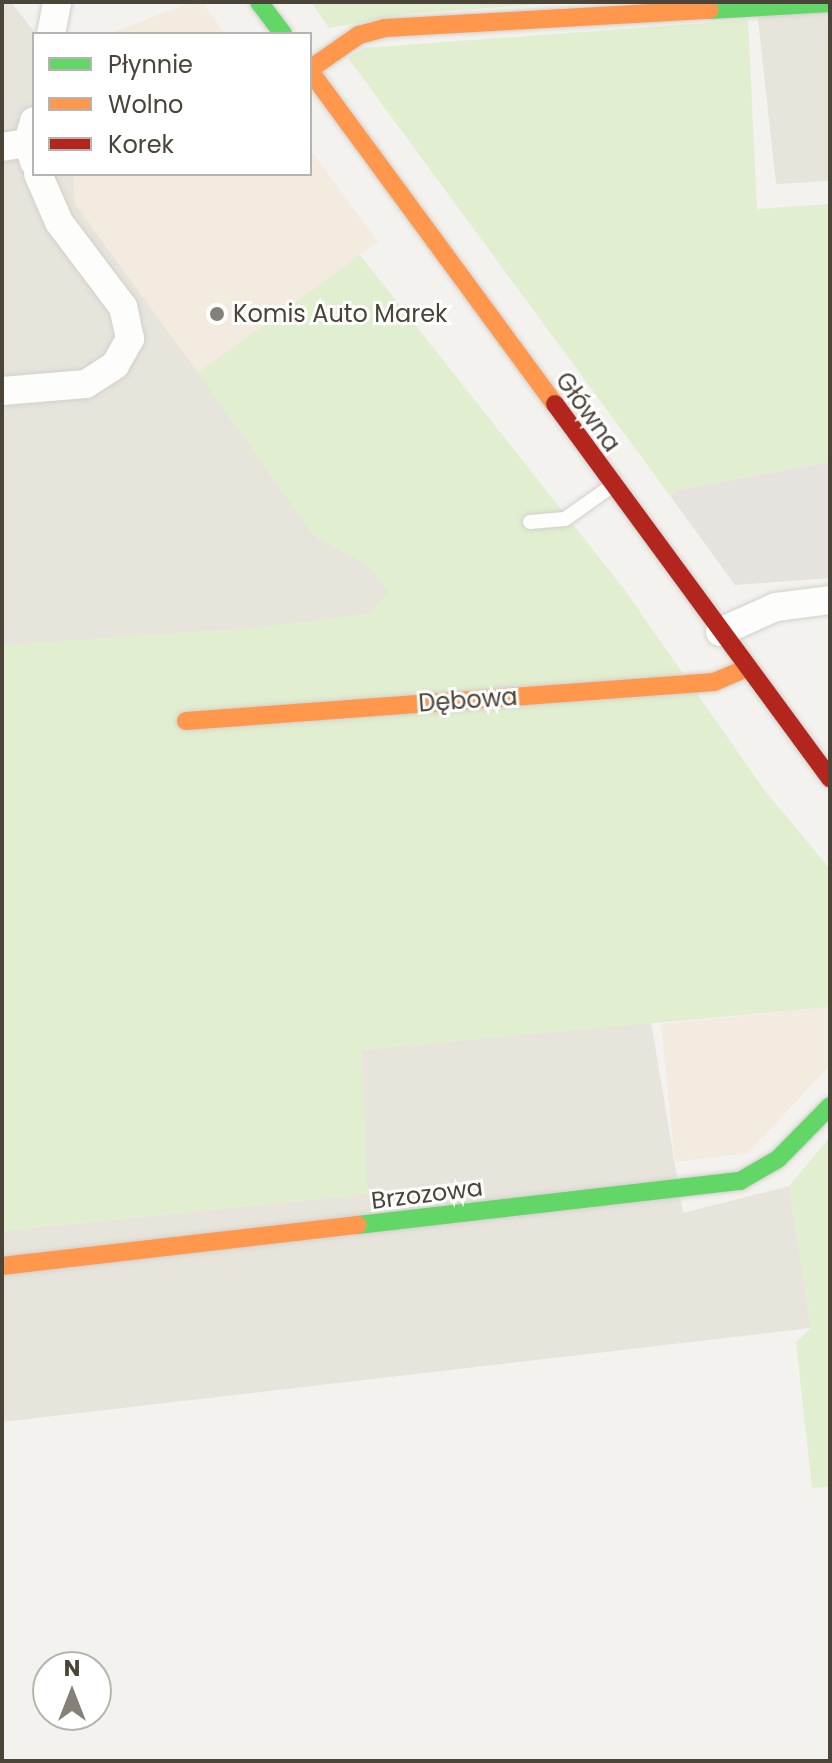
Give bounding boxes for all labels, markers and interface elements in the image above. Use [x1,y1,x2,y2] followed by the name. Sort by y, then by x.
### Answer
[32,32,312,176] legend
[108,48,193,81] text: Płynnie
[108,88,183,121] text: Wolno
[108,128,174,161] text: Korek
[233,300,447,328] place label: Komis Auto Marek
[208,305,226,323] marker: Komis Auto Marek
[550,367,626,457] street label: Główna
[417,682,519,718] street label: Dębowa
[370,1173,484,1215] street label: Brzozowa
[32,1651,112,1731] north arrow
[64,1653,80,1684] text: N

